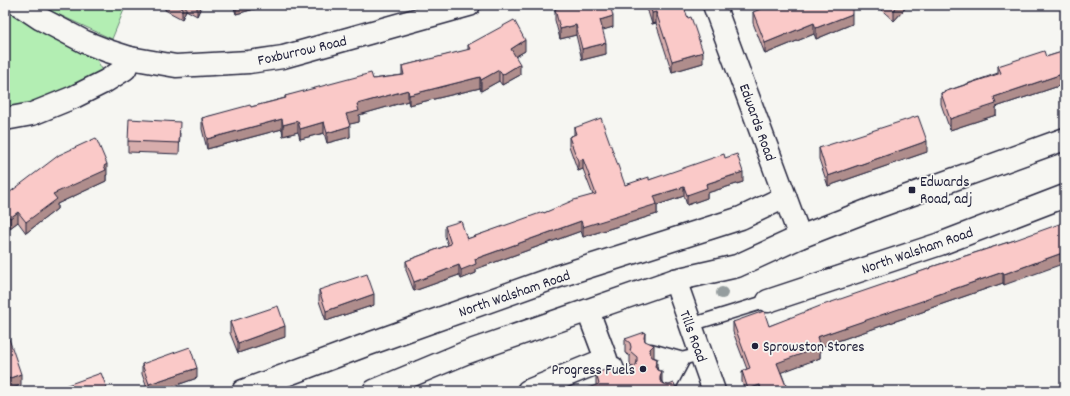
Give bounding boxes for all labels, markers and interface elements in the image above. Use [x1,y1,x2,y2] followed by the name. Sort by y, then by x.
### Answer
[256,31,349,73] street label: Foxburrow Road
[732,81,780,164] street label: Edwards Road
[920,172,972,211] place label: Edwards Road, adj
[907,185,917,195] marker: Edwards Road, adj
[859,222,976,281] street label: North Walsham Road
[456,265,573,324] street label: North Walsham Road
[673,308,712,366] street label: Tills Road
[763,337,865,359] place label: Sprowston Stores
[750,341,760,351] marker: Sprowston Stores
[552,360,635,382] place label: Progress Fuels
[638,364,648,374] marker: Progress Fuels

